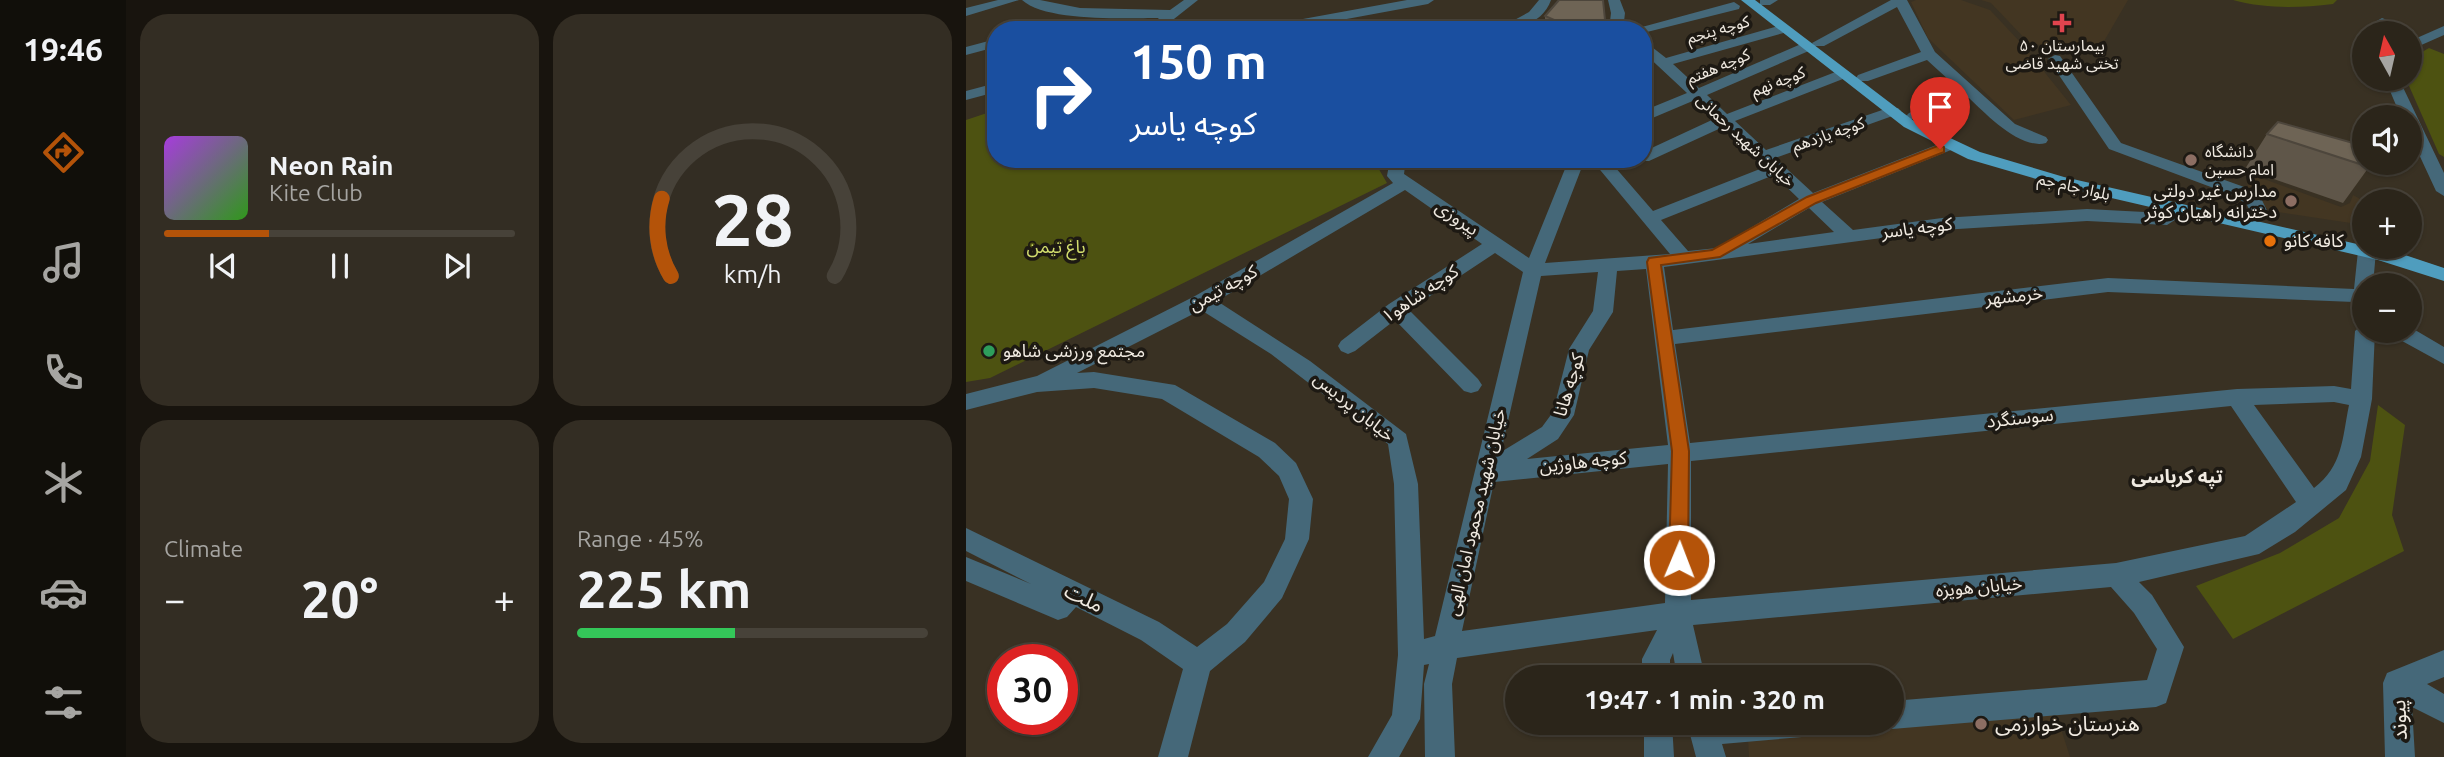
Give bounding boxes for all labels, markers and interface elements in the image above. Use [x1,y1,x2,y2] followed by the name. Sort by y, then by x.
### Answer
[1685,11,1753,50] street label: کوچه پنجم
[2052,13,2072,33] marker: بیمارستان ۵۰ تختی شهید قاضی
[2352,21,2422,91] north arrow
[2352,21,2422,343] map controls
[23,31,103,67] text: 19:46
[1130,33,1267,88] text: 150 m
[2005,36,2119,73] place label: بیمارستان ۵۰ تختی شهید قاضی
[1684,44,1754,91] street label: کوچه هفتم
[1015,49,1106,140] icon: right
[1748,62,1809,103] street label: کوچه نهم
[1910,77,1970,149] pin
[1921,88,1959,126] icon: arrive
[1693,90,1799,191] street label: خیابان شهید رحمانی
[1130,105,1257,141] text: کوچه یاسر
[2352,105,2422,175] button: sound
[1789,113,1868,159] street label: کوچه یازدهم
[39,128,88,177] icon: directions
[2205,142,2274,182] place label: دانشگاه امام حسین
[269,151,394,180] text: Neon Rain
[2183,152,2199,168] marker: دانشگاه امام حسین
[2035,169,2112,207] street label: بلوار جام جم
[711,179,794,261] text: 28
[269,180,363,205] text: Kite Club
[2144,180,2277,223] place label: مدارس غیر دولتی دخترانه راهیان کوثر
[2352,189,2422,259] button: +
[2283,193,2299,209] marker: مدارس غیر دولتی دخترانه راهیان کوثر
[1431,196,1483,241] street label: پیروزی
[1879,213,1954,243] street label: کوچه یاسر
[2284,230,2344,252] place label: کافه کانو
[2262,233,2278,249] marker: کافه کانو
[1027,236,1085,261] park label: باغ تیمن
[39,238,88,287] icon: music
[204,247,242,285] icon: previous
[321,247,359,285] icon: pause
[438,247,476,285] icon: next
[724,260,781,288] text: km/h
[1185,260,1262,316] street label: کوچه تیمن
[1377,260,1463,328] street label: کوچه شاهو۱
[2352,273,2422,343] button: −
[1983,282,2044,310] street label: خرمشهر
[1003,340,1145,365] place label: مجتمع ورزشی شاهو
[981,343,997,359] marker: مجتمع ورزشی شاهو
[39,348,88,397] icon: phone
[1549,350,1589,419] street label: کوچه هانا
[1309,368,1399,446] street label: خیابان پردیس
[1985,404,2055,432] street label: سوسنگرد
[1441,406,1511,618] street label: خیابان شهید محمود امان الهی
[1538,446,1628,478] street label: کوچه هاوژین
[39,458,88,507] icon: climate
[2131,465,2223,489] district label: تپه کرباسی
[1642,523,1716,597] position arrow
[577,526,704,551] text: Range · 45%
[164,536,243,561] text: Climate
[577,560,751,618] text: 225 km
[39,568,88,617] icon: car
[301,570,378,628] text: 20°
[1935,572,2023,602] street label: خیابان هویزه
[1061,577,1108,617] street label: ملت
[164,578,185,620] text: −
[494,578,515,620] text: +
[987,644,1078,735] speed limit sign: 30
[39,678,88,727] icon: filters
[1584,685,1825,714] text: 19:47 · 1 min · 320 m
[2385,699,2413,741] street label: پیوند
[1995,711,2140,736] place label: هنرستان خوارزمی
[1973,716,1989,732] marker: هنرستان خوارزمی

